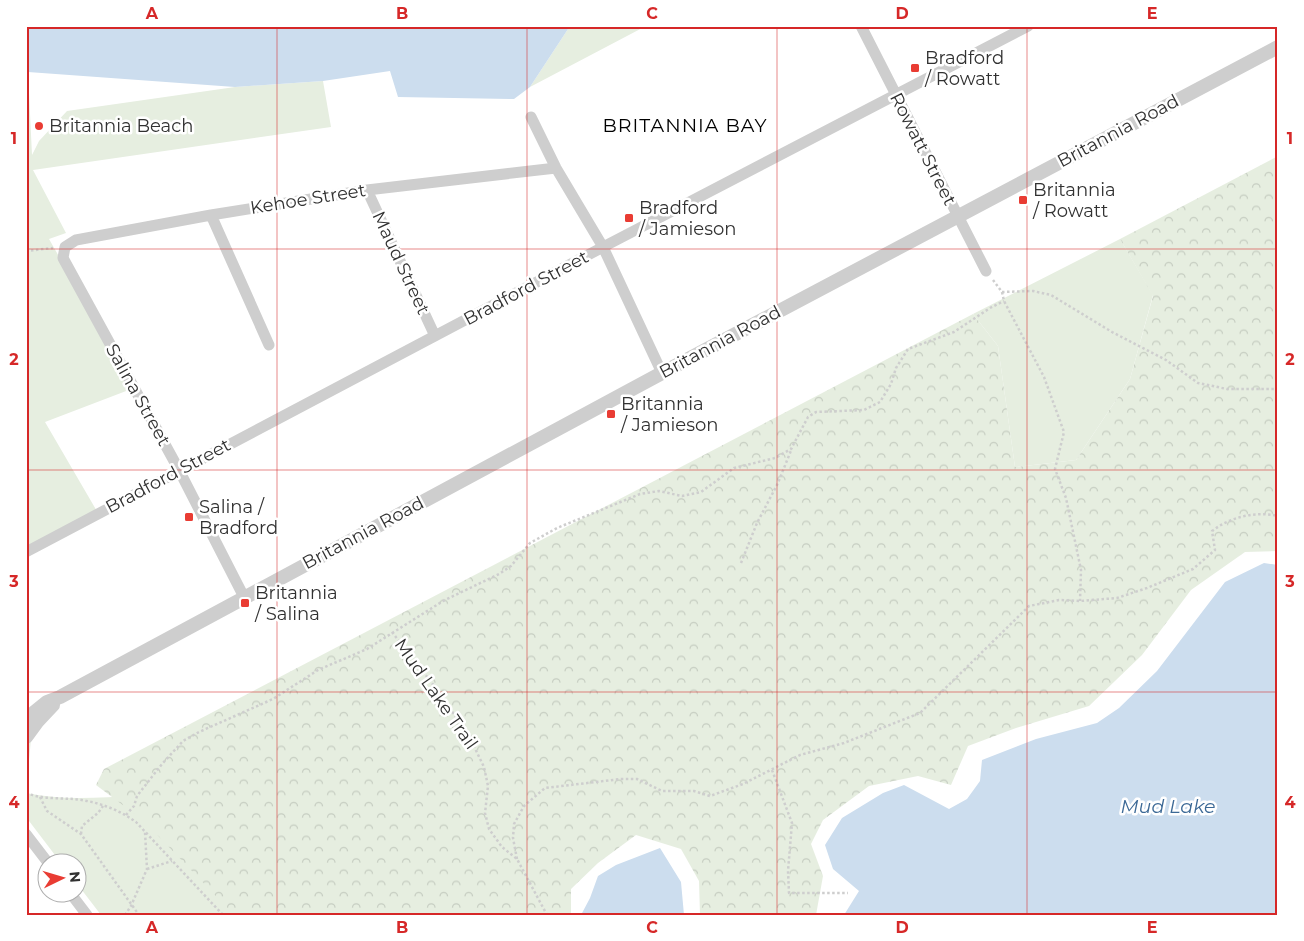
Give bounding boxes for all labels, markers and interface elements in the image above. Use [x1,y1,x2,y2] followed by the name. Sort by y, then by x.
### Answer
[145,4,159,23] text: A
[396,4,408,23] text: B
[646,4,658,23] text: C
[895,4,909,23] text: D
[1147,4,1157,23] text: E
[924,47,1004,90] place label: Bradford / Rowatt
[909,62,921,74] marker: Bradford / Rowatt
[885,89,961,209] street label: Rowatt Street
[1053,90,1183,172] street label: Britannia Road
[603,114,767,137] district label: BRITANNIA BAY
[49,115,193,137] place label: Britannia Beach
[33,120,45,132] marker: Britannia Beach
[11,129,17,148] text: 1
[1287,129,1293,148] text: 1
[249,179,367,219] street label: Kehoe Street
[1032,179,1116,222] place label: Britannia / Rowatt
[1017,194,1029,206] marker: Britannia / Rowatt
[638,197,736,240] place label: Bradford / Jamieson
[368,208,434,318] street label: Maud Street
[623,212,635,224] marker: Bradford / Jamieson
[460,246,592,330] street label: Bradford Street
[655,301,785,383] street label: Britannia Road
[101,340,175,450] street label: Salina Street
[9,350,19,369] text: 2
[1285,350,1295,369] text: 2
[620,393,718,436] place label: Britannia / Jamieson
[605,408,617,420] marker: Britannia / Jamieson
[102,434,234,518] street label: Bradford Street
[298,492,428,574] street label: Britannia Road
[199,496,278,539] place label: Salina / Bradford
[183,511,195,523] marker: Salina / Bradford
[8,572,19,591] text: 3
[1284,572,1295,591] text: 3
[254,582,338,625] place label: Britannia / Salina
[239,597,251,609] marker: Britannia / Salina
[390,634,482,754] street label: Mud Lake Trail
[8,793,20,812] text: 4
[1284,793,1296,812] text: 4
[1120,795,1216,818] water label: Mud Lake
[38,854,88,904] north arrow
[65,870,84,883] text: N
[145,918,159,937] text: A
[396,918,408,937] text: B
[646,918,658,937] text: C
[895,918,909,937] text: D
[1147,918,1157,937] text: E

